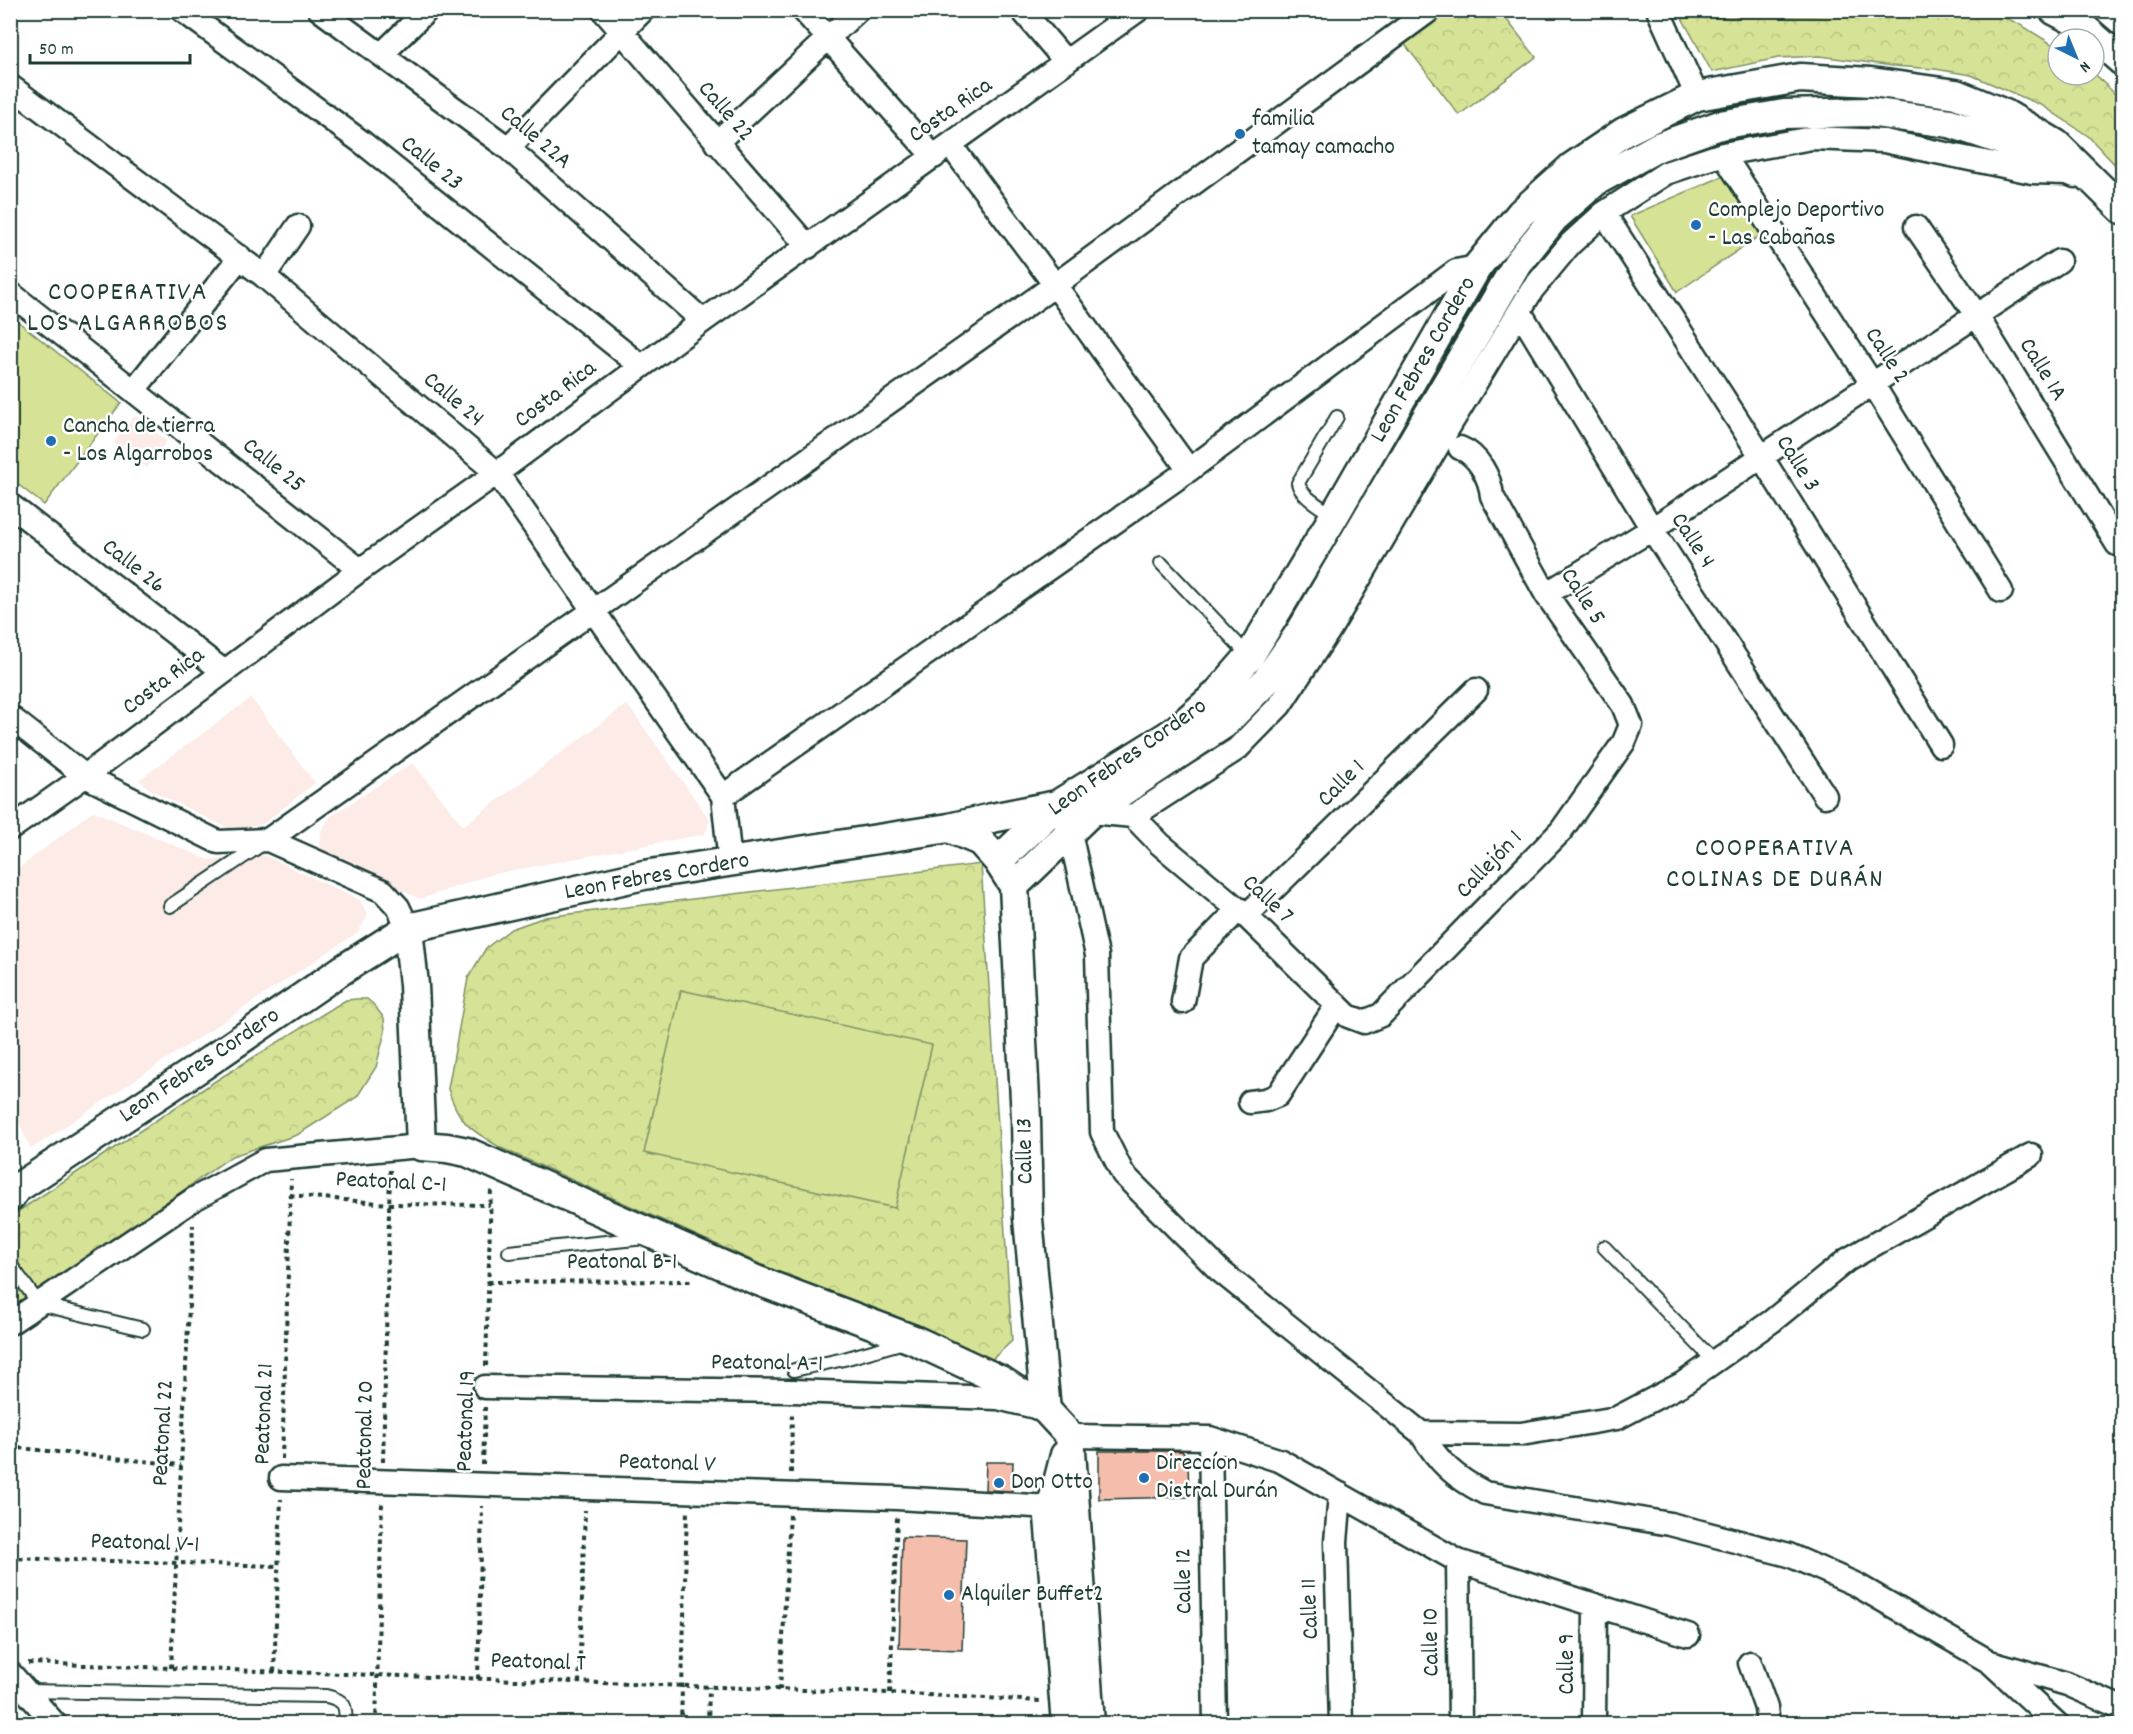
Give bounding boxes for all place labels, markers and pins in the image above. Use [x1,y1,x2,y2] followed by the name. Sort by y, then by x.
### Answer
[1252,103,1395,165] place label: familia tamay camacho
[1233,127,1247,141] marker: familia tamay camacho
[1708,194,1884,256] place label: Complejo Deportivo - Las Cabañas
[1689,218,1703,232] marker: Complejo Deportivo - Las Cabañas
[63,410,216,472] place label: Cancha de tierra - Los Algarrobos
[44,434,58,448] marker: Cancha de tierra - Los Algarrobos
[1156,1447,1278,1509] place label: Direccíon Distral Durán
[1011,1466,1093,1500] place label: Don Otto
[1137,1471,1151,1485] marker: Direccíon Distral Durán
[992,1476,1006,1490] marker: Don Otto
[961,1578,1104,1612] place label: Alquiler Buffet2
[942,1588,956,1602] marker: Alquiler Buffet2

